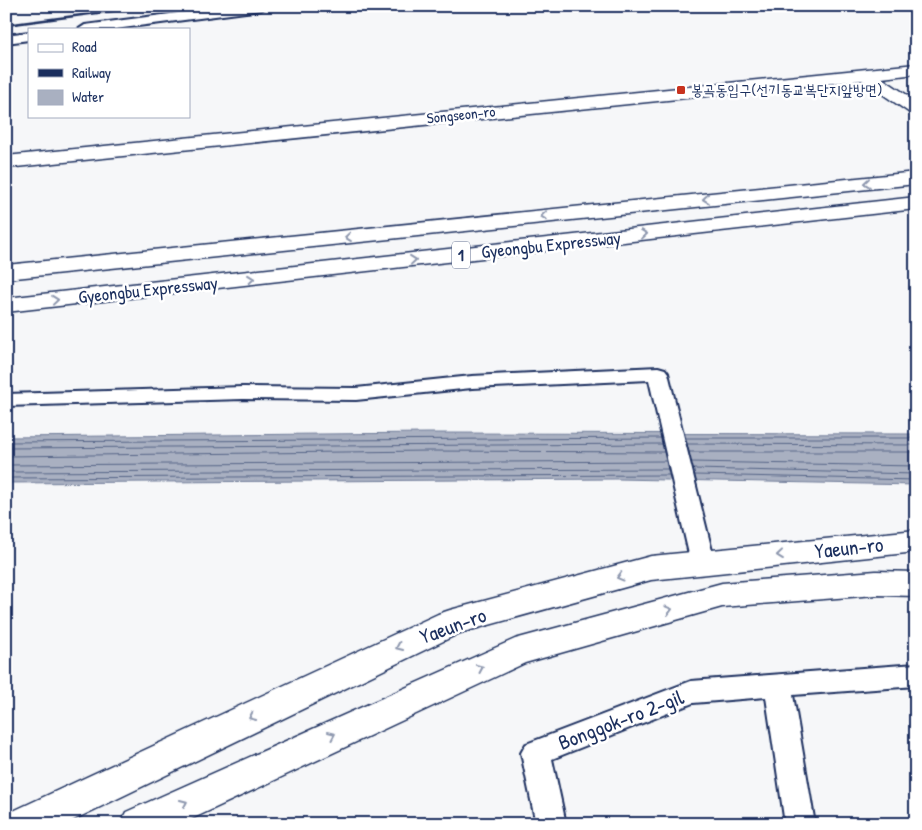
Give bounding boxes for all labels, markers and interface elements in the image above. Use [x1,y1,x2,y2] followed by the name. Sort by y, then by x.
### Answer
[28,28,190,118] legend
[72,36,97,57] text: Road
[72,62,111,83] text: Railway
[691,79,883,100] place label: 봉곡동입구(선기동교복단지앞방면)
[675,84,687,96] marker: 봉곡동입구(선기동교복단지앞방면)
[72,86,104,107] text: Water
[426,100,496,129] street label: Songseon-ro
[863,177,871,188] one-way arrow
[701,194,709,205] one-way arrow
[540,210,548,221] one-way arrow
[480,225,622,264] street label: Gyeongbu Expressway
[640,229,648,240] one-way arrow
[343,231,351,242] one-way arrow
[452,242,470,268] road number: 1
[409,255,417,266] one-way arrow
[77,270,219,309] street label: Gyeongbu Expressway
[247,274,255,285] one-way arrow
[51,294,59,305] one-way arrow
[813,529,885,566] street label: Yaeun-ro
[776,549,784,560] one-way arrow
[616,571,624,581] one-way arrow
[416,600,490,651] street label: Yaeun-ro
[664,605,673,616] one-way arrow
[395,641,404,652] one-way arrow
[475,664,484,674] one-way arrow
[554,682,688,757] street label: Bonggok-ro 2-gil
[248,710,257,721] one-way arrow
[327,731,336,742] one-way arrow
[179,798,188,809] one-way arrow

